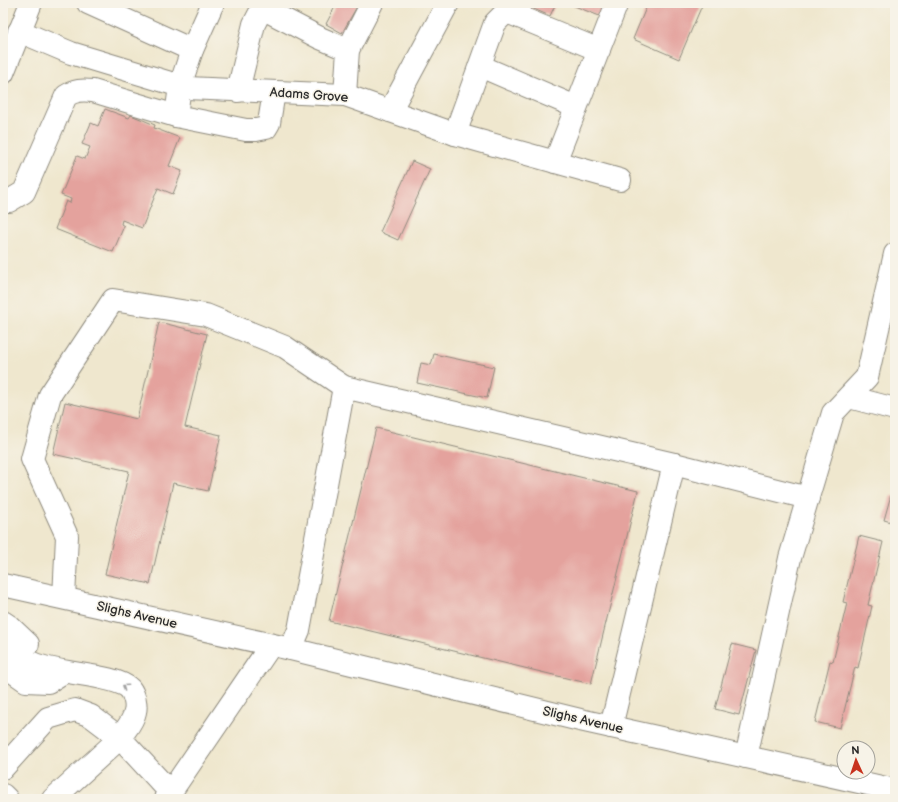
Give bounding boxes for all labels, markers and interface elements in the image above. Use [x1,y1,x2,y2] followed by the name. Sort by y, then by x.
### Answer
[269,84,349,106] street label: Adams Grove
[95,598,179,632] street label: Slighs Avenue
[123,685,130,692] one-way arrow
[541,703,625,737] street label: Slighs Avenue
[836,740,876,780] north arrow
[851,744,860,757] text: N

